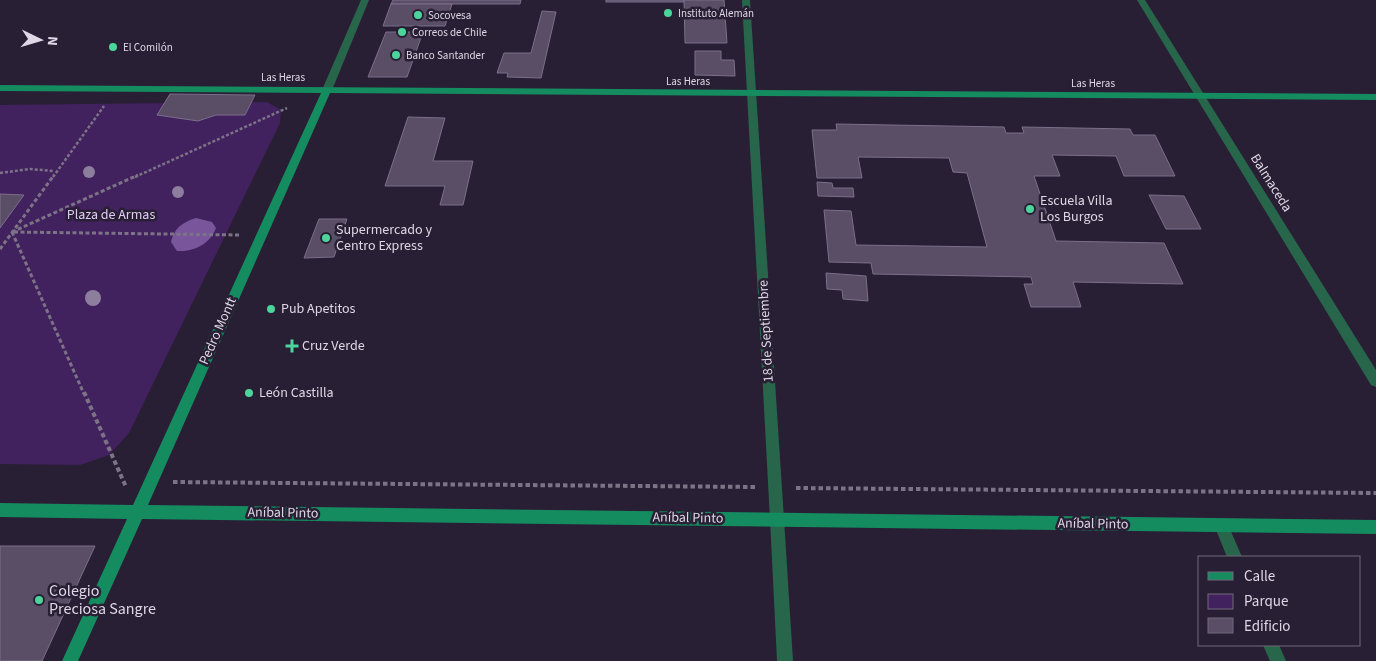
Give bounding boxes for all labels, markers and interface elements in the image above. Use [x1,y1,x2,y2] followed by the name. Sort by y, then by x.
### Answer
[678,6,754,21] place label: Instituto Alemán
[662,7,674,19] marker: Instituto Alemán
[428,8,471,23] place label: Socovesa
[412,9,424,21] marker: Socovesa
[15,15,65,65] north arrow
[412,25,488,40] place label: Correos de Chile
[396,26,408,38] marker: Correos de Chile
[42,36,62,47] text: N
[123,40,173,55] place label: El Comilón
[107,41,119,53] marker: El Comilón
[406,48,485,63] place label: Banco Santander
[390,49,402,61] marker: Banco Santander
[261,70,305,85] street label: Las Heras
[666,74,710,89] street label: Las Heras
[1071,76,1115,91] street label: Las Heras
[1245,150,1297,216] street label: Balmaceda
[1040,191,1112,227] place label: Escuela Villa Los Burgos
[1024,203,1036,215] marker: Escuela Villa Los Burgos
[67,205,155,225] park label: Plaza de Armas
[336,220,432,256] place label: Supermercado y Centro Express
[320,232,332,244] marker: Supermercado y Centro Express
[753,279,779,383] street label: 18 de Septiembre
[194,294,242,368] street label: Pedro Montt
[281,299,356,319] place label: Pub Apetitos
[265,303,277,315] marker: Pub Apetitos
[302,336,365,356] place label: Cruz Verde
[286,340,298,352] marker: Cruz Verde
[259,383,334,403] place label: León Castilla
[243,387,255,399] marker: León Castilla
[247,502,319,524] street label: Aníbal Pinto
[652,507,724,529] street label: Aníbal Pinto
[1057,513,1129,535] street label: Aníbal Pinto
[1198,556,1361,646] legend
[1244,566,1275,587] text: Calle
[49,580,156,620] place label: Colegio Preciosa Sangre
[1244,591,1288,612] text: Parque
[33,594,45,606] marker: Colegio Preciosa Sangre
[1244,616,1291,637] text: Edificio

